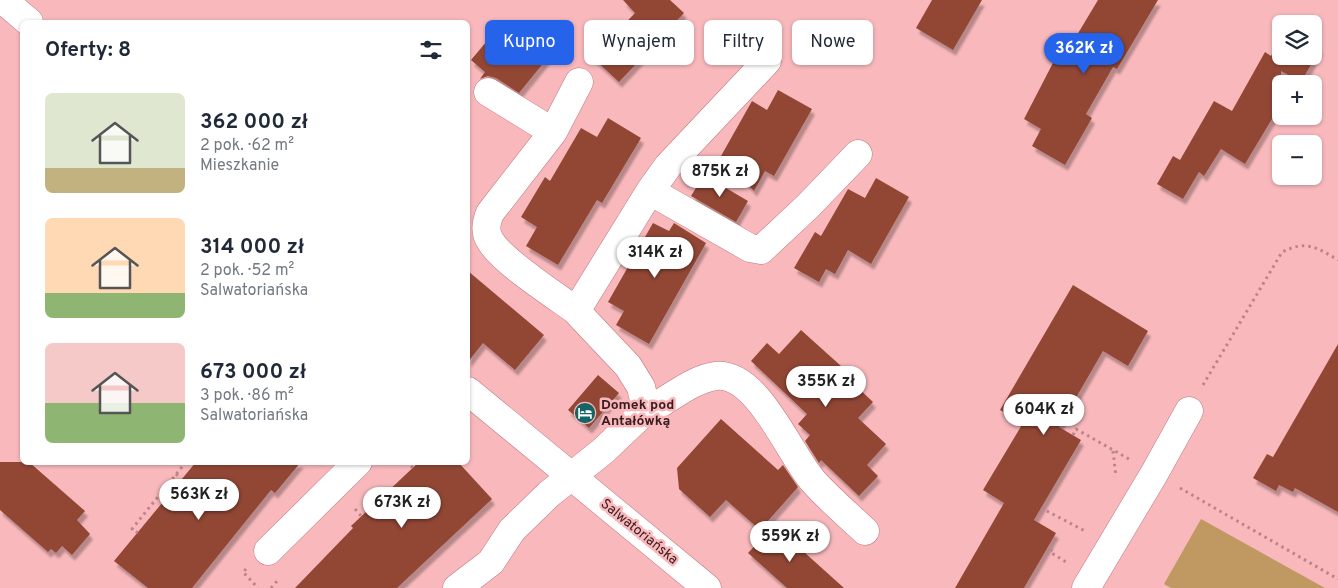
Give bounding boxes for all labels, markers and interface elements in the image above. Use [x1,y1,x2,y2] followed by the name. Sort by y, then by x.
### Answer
[1272,15,1322,185] map controls
[1272,15,1322,65] button: layers
[485,20,574,65] chip: Kupno
[584,20,694,65] chip: Wynajem
[704,20,782,65] chip: Filtry
[792,20,873,65] chip: Nowe
[1038,32,1130,75] pin: 362K zł
[417,36,445,64] icon: filters
[45,37,131,64] text: Oferty: 8
[1055,39,1113,59] text: 362K zł
[1272,75,1322,125] button: +
[200,109,308,136] text: 362 000 zł
[85,113,145,173] icon: home
[1272,135,1322,185] button: −
[200,136,294,156] text: 2 pok. · 62 m²
[200,156,279,176] text: Mieszkanie
[674,156,766,198] pin: 875K zł
[692,162,748,182] text: 875K zł
[200,234,304,261] text: 314 000 zł
[609,236,701,279] pin: 314K zł
[85,238,145,298] icon: home
[628,243,682,263] text: 314K zł
[200,261,294,281] text: 2 pok. · 52 m²
[200,281,308,301] text: Salwatoriańska
[200,359,306,386] text: 673 000 zł
[85,363,145,423] icon: home
[780,366,872,408] pin: 355K zł
[797,372,855,392] text: 355K zł
[200,386,294,406] text: 3 pok. · 86 m²
[998,394,1090,436] pin: 604K zł
[601,397,674,430] place label: Domek pod Antałówką
[1014,400,1074,420] text: 604K zł
[573,401,597,425] hotel icon: Domek pod Antałówką
[200,406,308,426] text: Salwatoriańska
[153,478,245,521] pin: 563K zł
[170,485,228,505] text: 563K zł
[356,486,448,529] pin: 673K zł
[374,493,430,513] text: 673K zł
[597,496,681,568] street label: Salwatoriańska
[744,520,836,563] pin: 559K zł
[761,527,819,547] text: 559K zł

